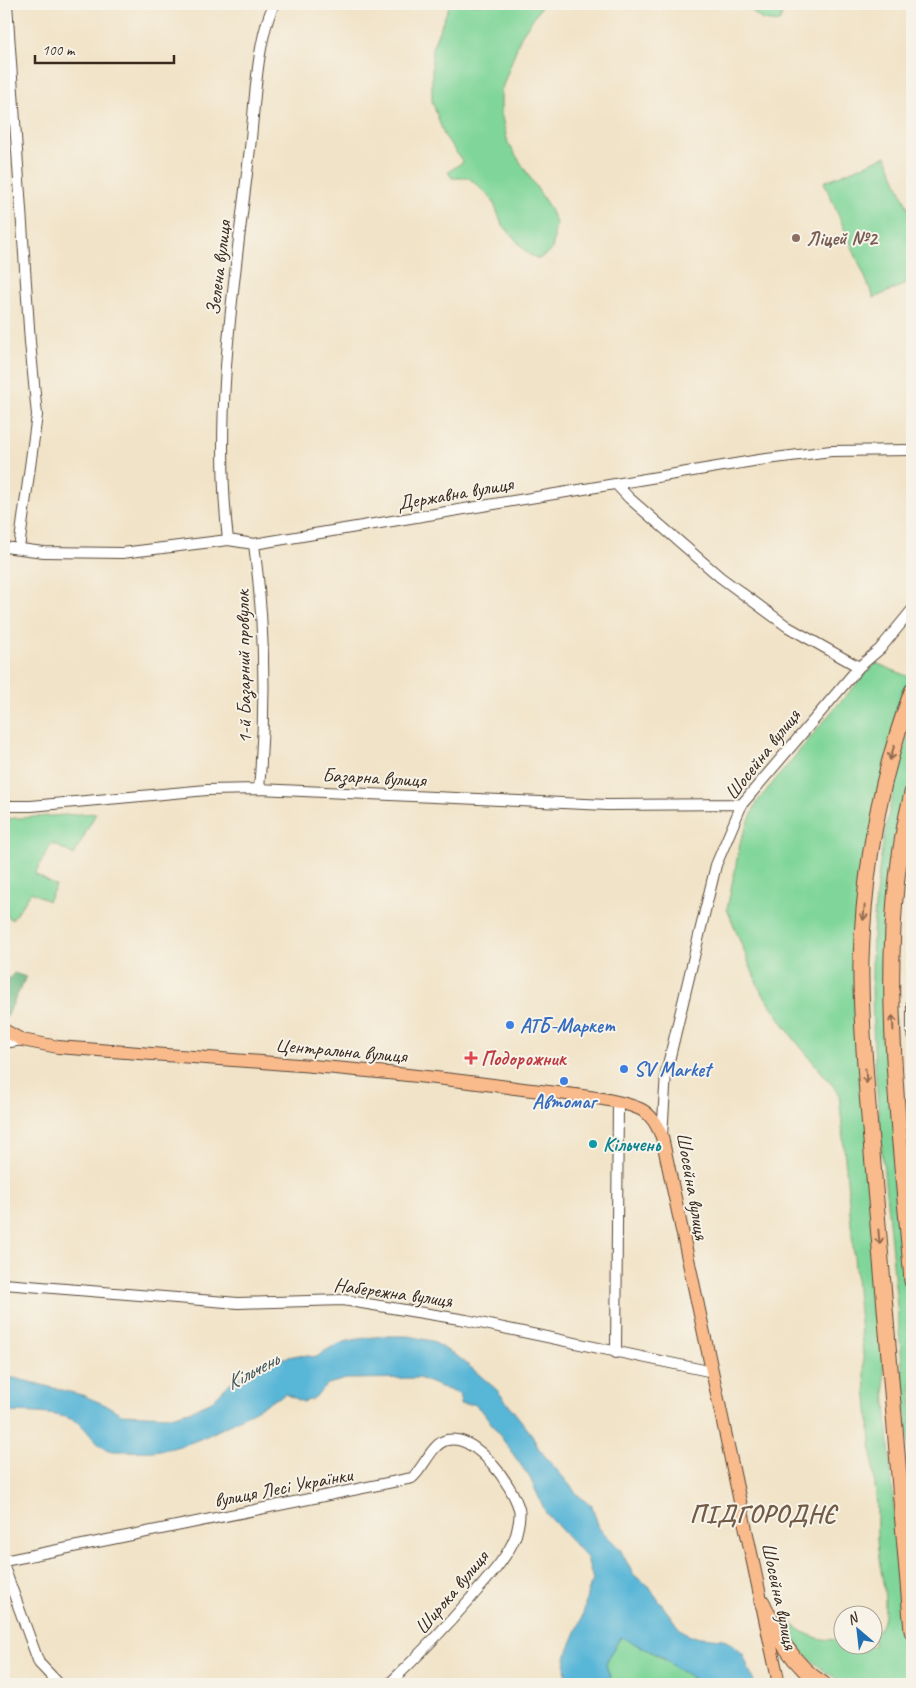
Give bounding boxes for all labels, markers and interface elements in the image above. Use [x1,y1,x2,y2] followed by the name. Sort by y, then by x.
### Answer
[35,32,174,64] scale bar
[42,41,76,60] text: 100 m
[200,217,237,317] street label: Зелена вулиця
[806,226,879,251] place label: Ліцей №2
[790,232,802,244] marker: Ліцей №2
[395,471,517,516] street label: Державна вулиця
[230,588,258,744] street label: 1-й Базарний провулок
[719,703,806,805] street label: Шосейна вулиця
[887,745,896,761] one-way arrow
[322,762,429,794] street label: Базарна вулиця
[859,905,869,921] one-way arrow
[520,1013,616,1038] place label: АТБ-Маркет
[889,1015,898,1031] one-way arrow
[504,1019,516,1031] marker: АТБ-Маркет
[274,1032,410,1069] street label: Центральна вулиця
[481,1046,568,1071] place label: Подорожник
[465,1052,477,1064] marker: Подорожник
[634,1057,714,1082] place label: SV Market
[618,1063,630,1075] marker: SV Market
[861,1067,870,1083] one-way arrow
[558,1075,570,1087] marker: Автомаг
[532,1089,599,1114] place label: Автомаг
[671,1130,714,1242] street label: Шосейна вулиця
[603,1132,662,1157] place label: Кільчень
[587,1138,599,1150] marker: Кільчень
[874,1229,884,1245] one-way arrow
[332,1272,454,1313] street label: Набережна вулиця
[221,1345,286,1396] water label: Кільчень
[212,1462,356,1513] street label: вулиця Лесі Українки
[690,1498,839,1530] district label: ПІДГОРОДНЄ
[756,1540,803,1653] street label: Шосейна вулиця
[409,1544,495,1639] street label: Широка вулиця
[834,1606,884,1656] north arrow
[844,1608,862,1629] text: N

